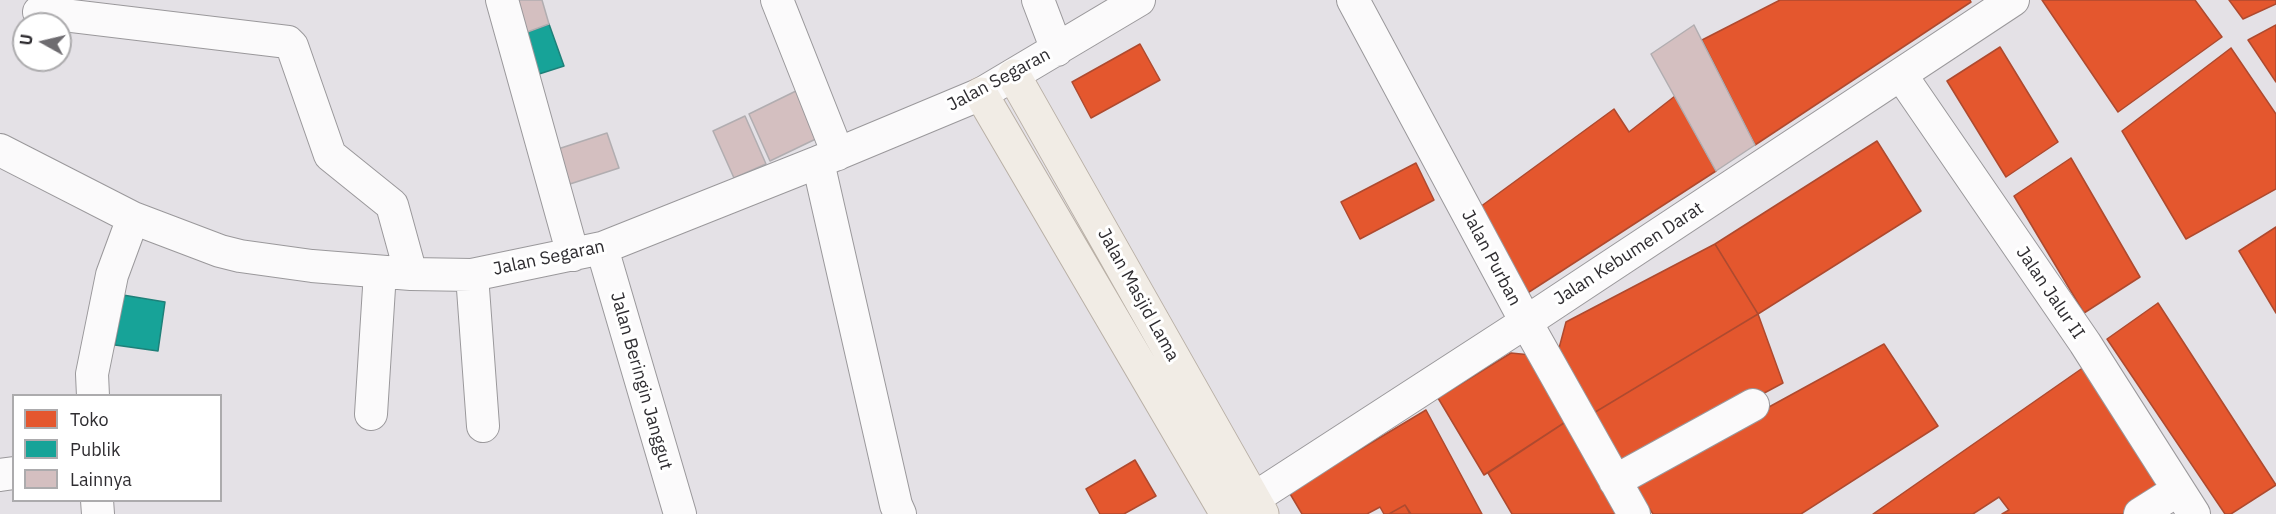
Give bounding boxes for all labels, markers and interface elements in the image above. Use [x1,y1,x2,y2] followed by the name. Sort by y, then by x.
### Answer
[12,12,72,72] north arrow
[15,33,37,47] text: U
[944,44,1054,116] street label: Jalan Segaran
[1550,198,1708,310] street label: Jalan Kebumen Darat
[1457,206,1525,310] street label: Jalan Purban
[1093,225,1183,365] street label: Jalan Masjid Lama
[491,236,607,280] street label: Jalan Segaran
[2011,243,2089,343] street label: Jalan Jalur II
[605,290,677,472] street label: Jalan Beringin Janggut
[12,394,222,502] legend
[70,408,108,431] text: Toko
[70,438,120,461] text: Publik
[70,468,132,491] text: Lainnya

